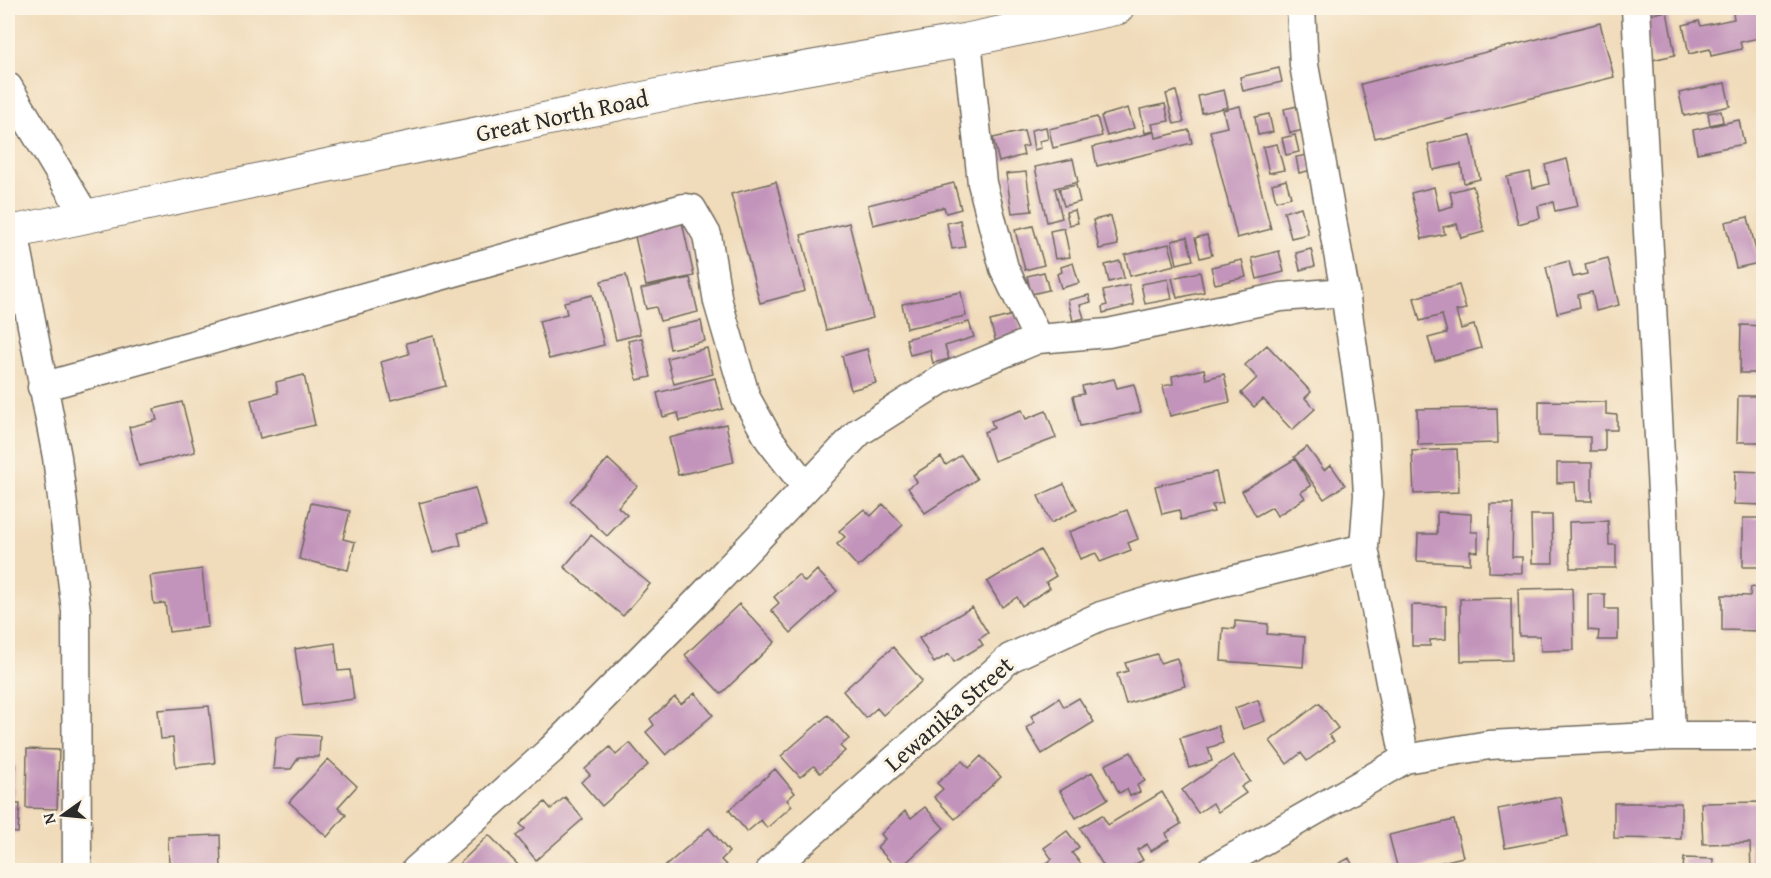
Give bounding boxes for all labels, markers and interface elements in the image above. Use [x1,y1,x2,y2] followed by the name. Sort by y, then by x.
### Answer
[473,80,651,151] street label: Great North Road
[877,647,1021,780] street label: Lewanika Street
[33,785,93,845] north arrow
[35,810,61,827] text: N

